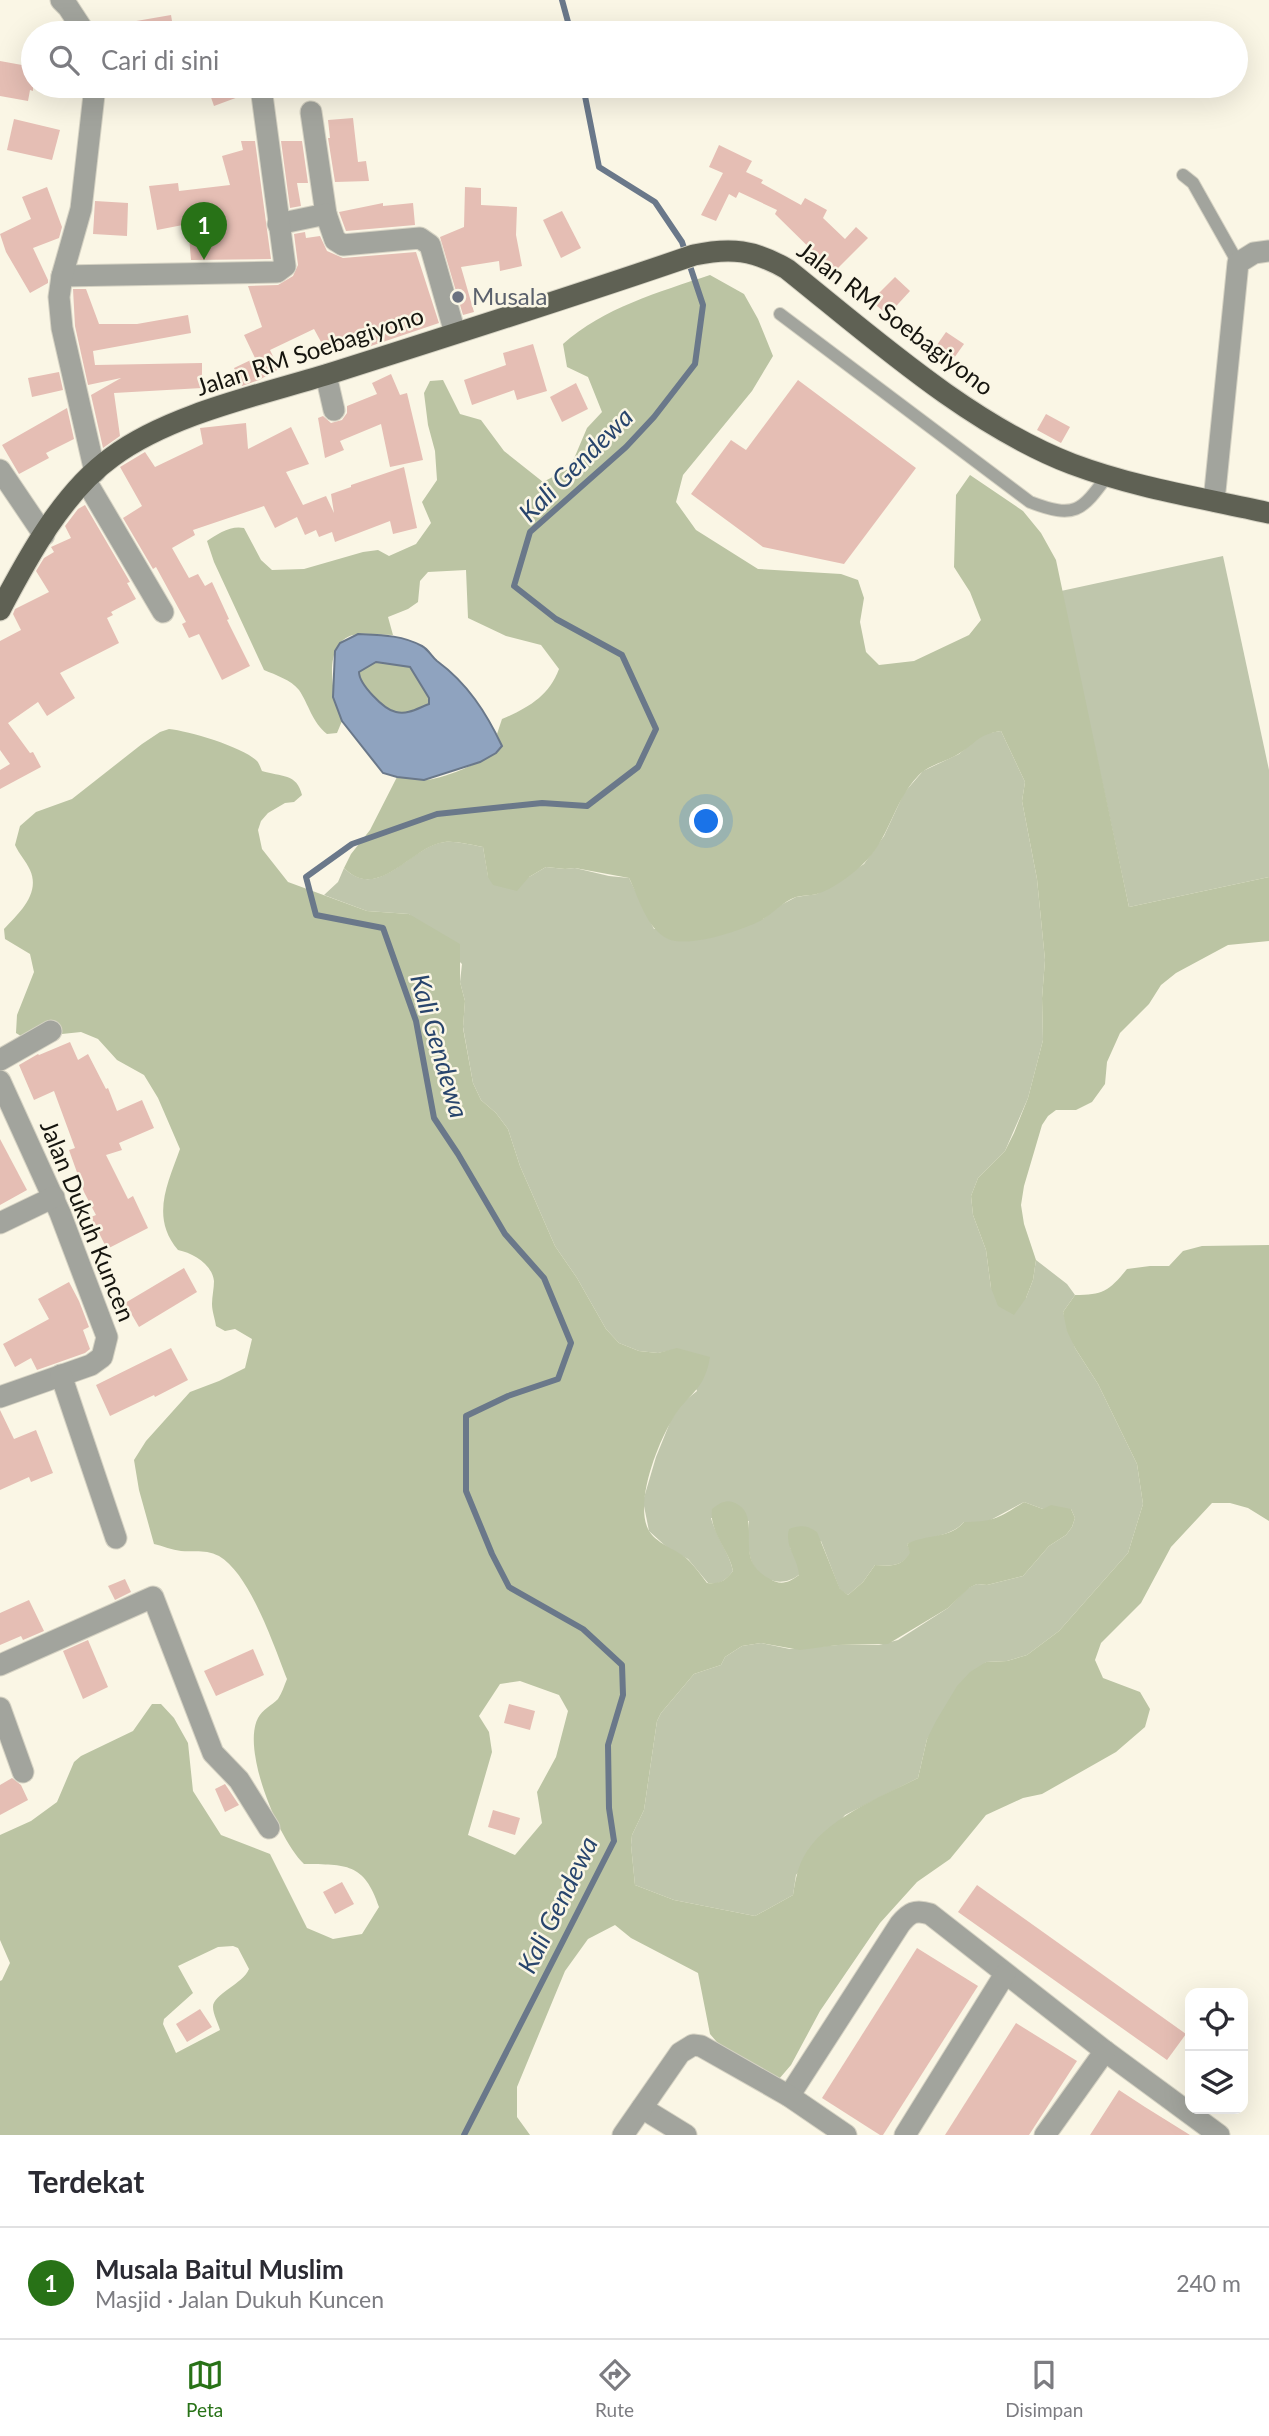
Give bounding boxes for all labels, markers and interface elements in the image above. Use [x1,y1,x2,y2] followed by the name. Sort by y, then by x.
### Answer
[21,21,1248,98] search box
[45,41,83,79] icon: search
[101,44,219,76] text: Cari di sini
[181,202,227,260] pin: 1
[792,235,1000,401] street label: Jalan RM Soebagiyono
[472,281,547,310] place label: Musala
[450,289,466,305] marker: Musala
[192,300,427,401] street label: Jalan RM Soebagiyono
[512,401,639,528] water label: Kali Gendewa
[689,804,723,838] your location
[404,970,476,1121] water label: Kali Gendewa
[35,1116,142,1325] street label: Jalan Dukuh Kuncen
[510,1831,604,1978] water label: Kali Gendewa
[1185,1988,1248,2114] map controls
[1185,1988,1248,2051] button: locate
[1185,2051,1248,2114] button: layers
[28,2163,144,2199] text: Terdekat
[95,2253,344,2285] text: Musala Baitul Muslim
[44,2269,58,2297] text: 1
[1176,2269,1241,2297] text: 240 m
[95,2285,384,2313] text: Masjid · Jalan Dukuh Kuncen
[186,2356,224,2421] tab: Peta
[595,2356,634,2421] tab: Rute
[1005,2356,1083,2421] tab: Disimpan

